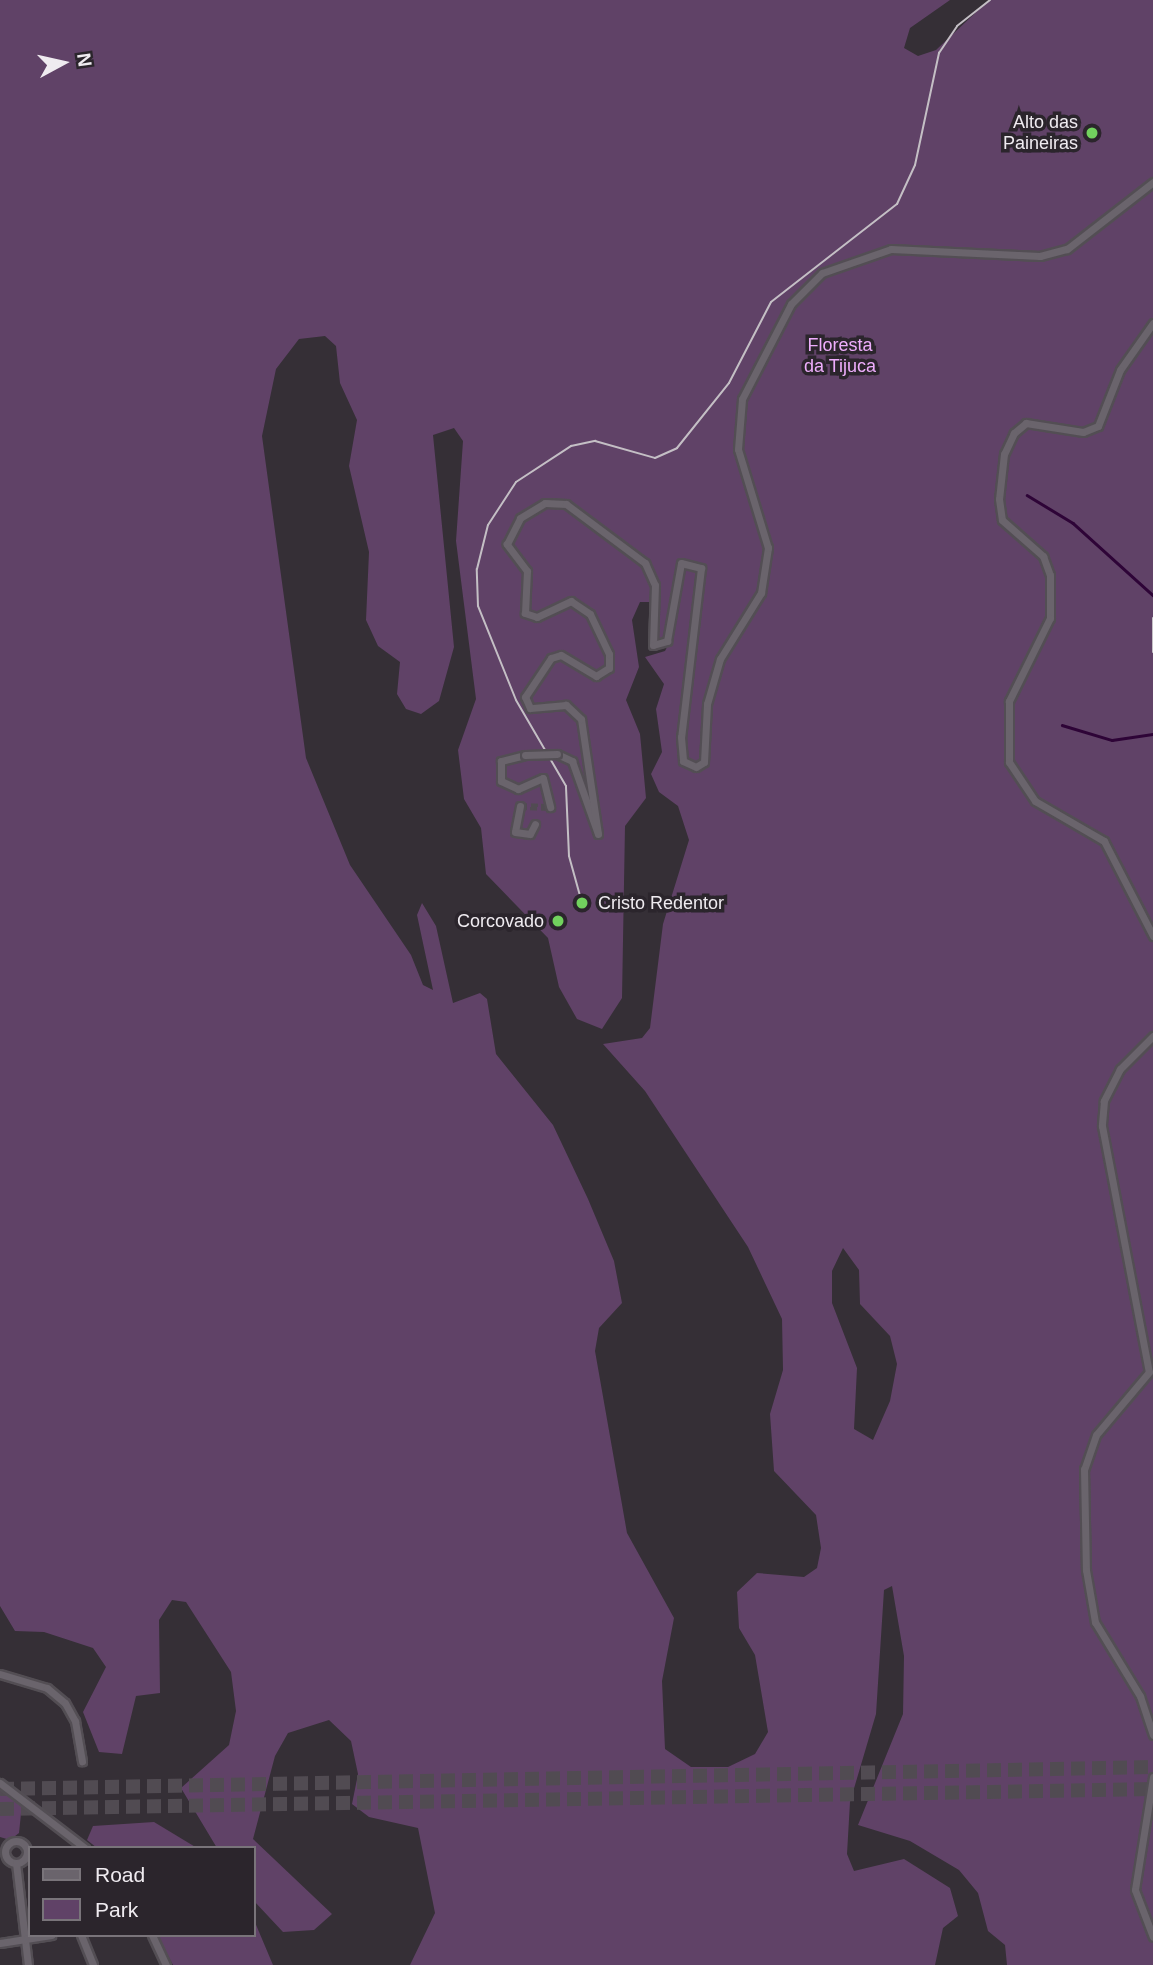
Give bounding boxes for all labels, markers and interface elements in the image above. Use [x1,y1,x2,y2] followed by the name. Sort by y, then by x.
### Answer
[28,28,98,98] north arrow
[73,52,96,68] text: N
[1003,112,1078,154] place label: Alto das Paineiras
[1084,125,1100,141] marker: Alto das Paineiras
[804,335,876,378] park label: Floresta da Tijuca
[598,892,724,914] place label: Cristo Redentor
[572,893,592,913] marker: Cristo Redentor
[457,910,544,932] place label: Corcovado
[550,913,566,929] marker: Corcovado
[28,1846,256,1937] legend
[95,1863,145,1886] text: Road
[95,1898,138,1921] text: Park

